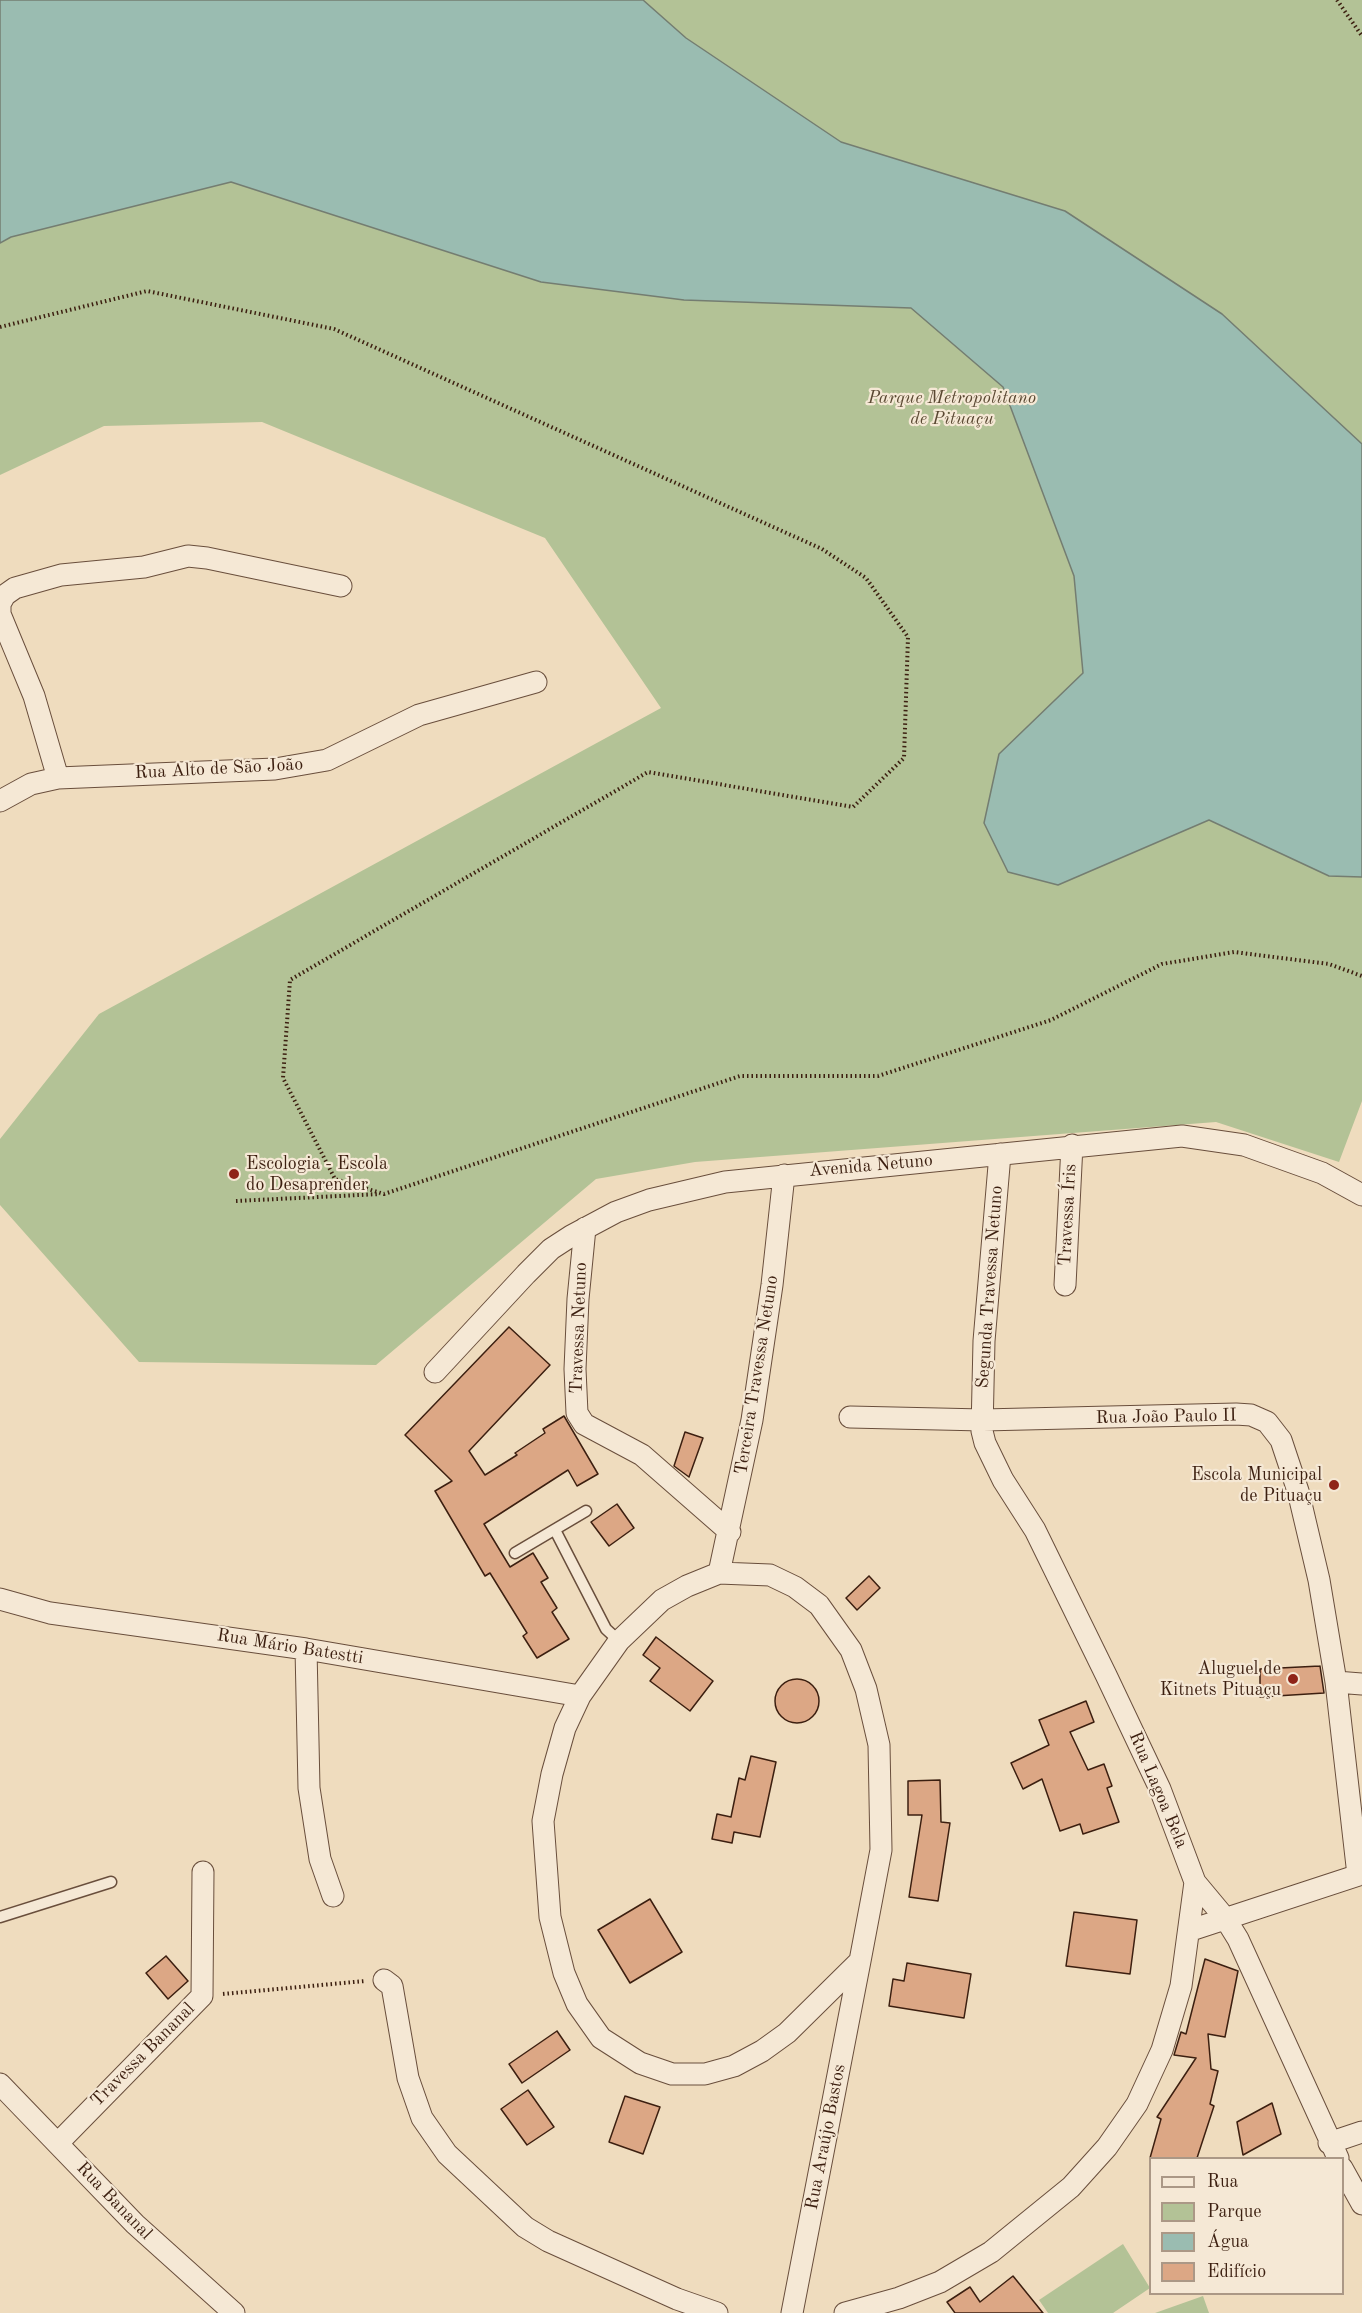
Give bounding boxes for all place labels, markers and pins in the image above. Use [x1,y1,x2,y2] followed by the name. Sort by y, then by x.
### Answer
[246,1153,388,1196] place label: Escologia - Escola do Desaprender
[227,1167,241,1181] marker: Escologia - Escola do Desaprender
[1191,1464,1322,1506] place label: Escola Municipal de Pituaçu
[1327,1478,1341,1492] marker: Escola Municipal de Pituaçu
[1160,1658,1281,1700] place label: Aluguel de Kitnets Pituaçu
[1286,1672,1300,1686] marker: Aluguel de Kitnets Pituaçu

